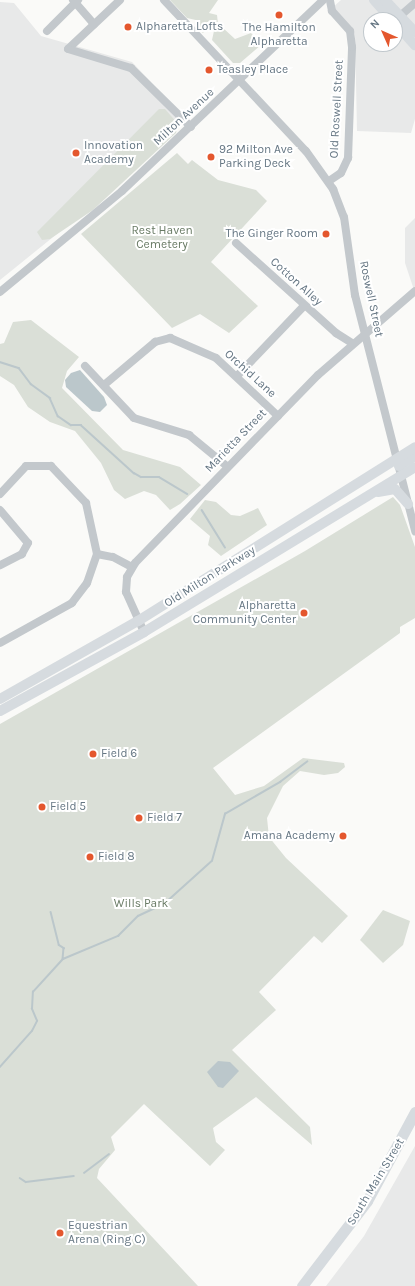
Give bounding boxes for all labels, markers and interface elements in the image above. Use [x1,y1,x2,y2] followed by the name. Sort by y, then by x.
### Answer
[274,10,284,20] marker: The Hamilton Alpharetta
[363,12,403,52] north arrow
[367,16,382,31] text: N
[136,20,223,34] place label: Alpharetta Lofts
[242,21,316,49] place label: The Hamilton Alpharetta
[123,22,133,32] marker: Alpharetta Lofts
[327,59,347,159] street label: Old Roswell Street
[217,63,288,77] place label: Teasley Place
[204,65,214,75] marker: Teasley Place
[151,85,217,149] street label: Milton Avenue
[84,139,143,167] place label: Innovation Academy
[219,143,293,171] place label: 92 Milton Ave Parking Deck
[71,148,81,158] marker: Innovation Academy
[206,152,216,162] marker: 92 Milton Ave Parking Deck
[131,224,193,252] park label: Rest Haven Cemetery
[225,227,318,241] place label: The Ginger Room
[321,229,331,239] marker: The Ginger Room
[267,255,325,309] street label: Cotton Alley
[356,260,386,338] street label: Roswell Street
[221,347,279,401] street label: Orchid Lane
[202,406,270,476] street label: Marietta Street
[162,543,258,611] street label: Old Milton Parkway
[193,599,296,627] place label: Alpharetta Community Center
[299,608,309,618] marker: Alpharetta Community Center
[101,747,137,761] place label: Field 6
[88,749,98,759] marker: Field 6
[50,800,86,814] place label: Field 5
[37,802,47,812] marker: Field 5
[147,811,182,825] place label: Field 7
[134,813,144,823] marker: Field 7
[244,829,335,843] place label: Amana Academy
[338,831,348,841] marker: Amana Academy
[98,850,135,864] place label: Field 8
[85,852,95,862] marker: Field 8
[114,897,168,911] park label: Wills Park
[344,1136,408,1228] street label: South Main Street
[68,1219,146,1247] place label: Equestrian Arena (Ring C)
[55,1228,65,1238] marker: Equestrian Arena (Ring C)

